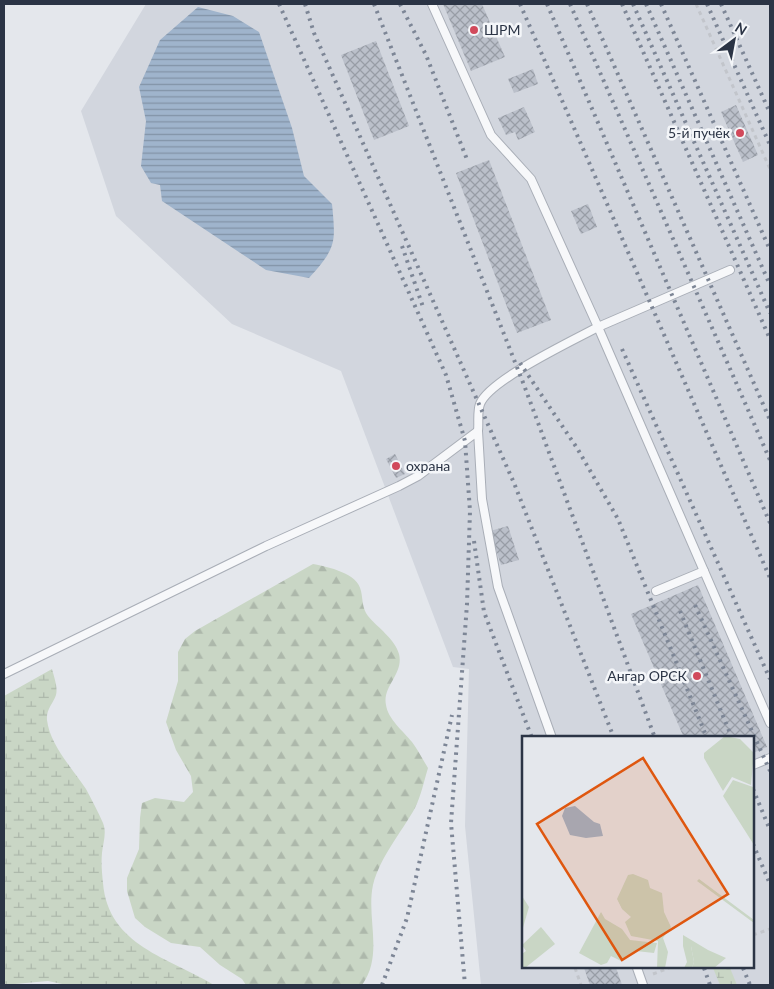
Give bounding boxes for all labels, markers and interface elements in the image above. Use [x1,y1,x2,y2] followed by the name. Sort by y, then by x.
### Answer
[709,15,759,65] north arrow
[732,18,750,39] text: N
[484,21,520,38] place label: ШРМ
[468,24,480,36] marker: ШРМ
[668,124,731,141] place label: 5-й пучёк
[734,127,746,139] marker: 5-й пучёк
[406,457,450,474] place label: охрана
[390,460,402,472] marker: охрана
[607,667,688,684] place label: Ангар ОРСК
[691,670,703,682] marker: Ангар ОРСК
[522,736,754,969] inset map

